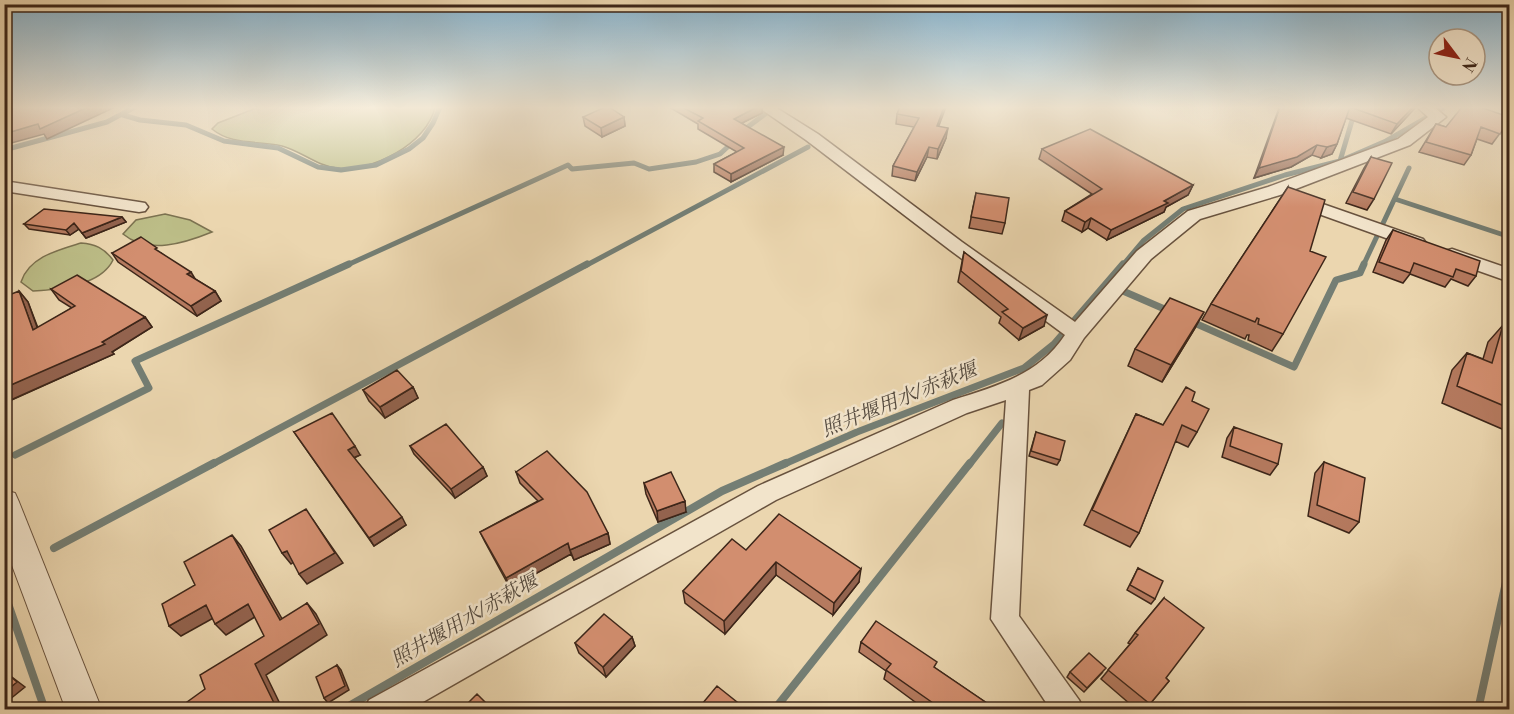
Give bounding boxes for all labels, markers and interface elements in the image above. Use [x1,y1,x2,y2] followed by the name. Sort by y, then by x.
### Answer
[1427,27,1487,87] north arrow
[1457,54,1481,75] text: N
[818,357,984,443] water label: 照井堰用水/赤萩堰
[387,568,545,673] water label: 照井堰用水/赤萩堰

